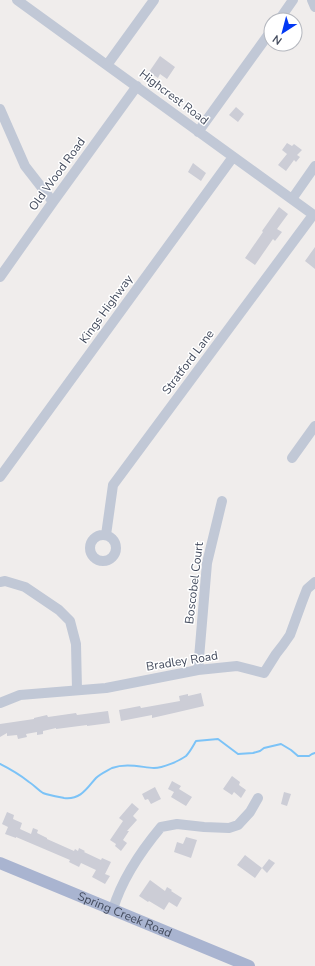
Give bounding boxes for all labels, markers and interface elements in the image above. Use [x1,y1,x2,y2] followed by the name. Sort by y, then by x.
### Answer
[263,12,303,52] north arrow
[270,31,285,48] text: N
[136,66,212,128] street label: Highcrest Road
[25,134,89,214] street label: Old Wood Road
[76,271,137,347] street label: Kings Highway
[158,326,218,398] street label: Stratford Lane
[181,540,207,625] street label: Boscobel Court
[145,647,219,675] street label: Bradley Road
[75,888,174,941] street label: Spring Creek Road

